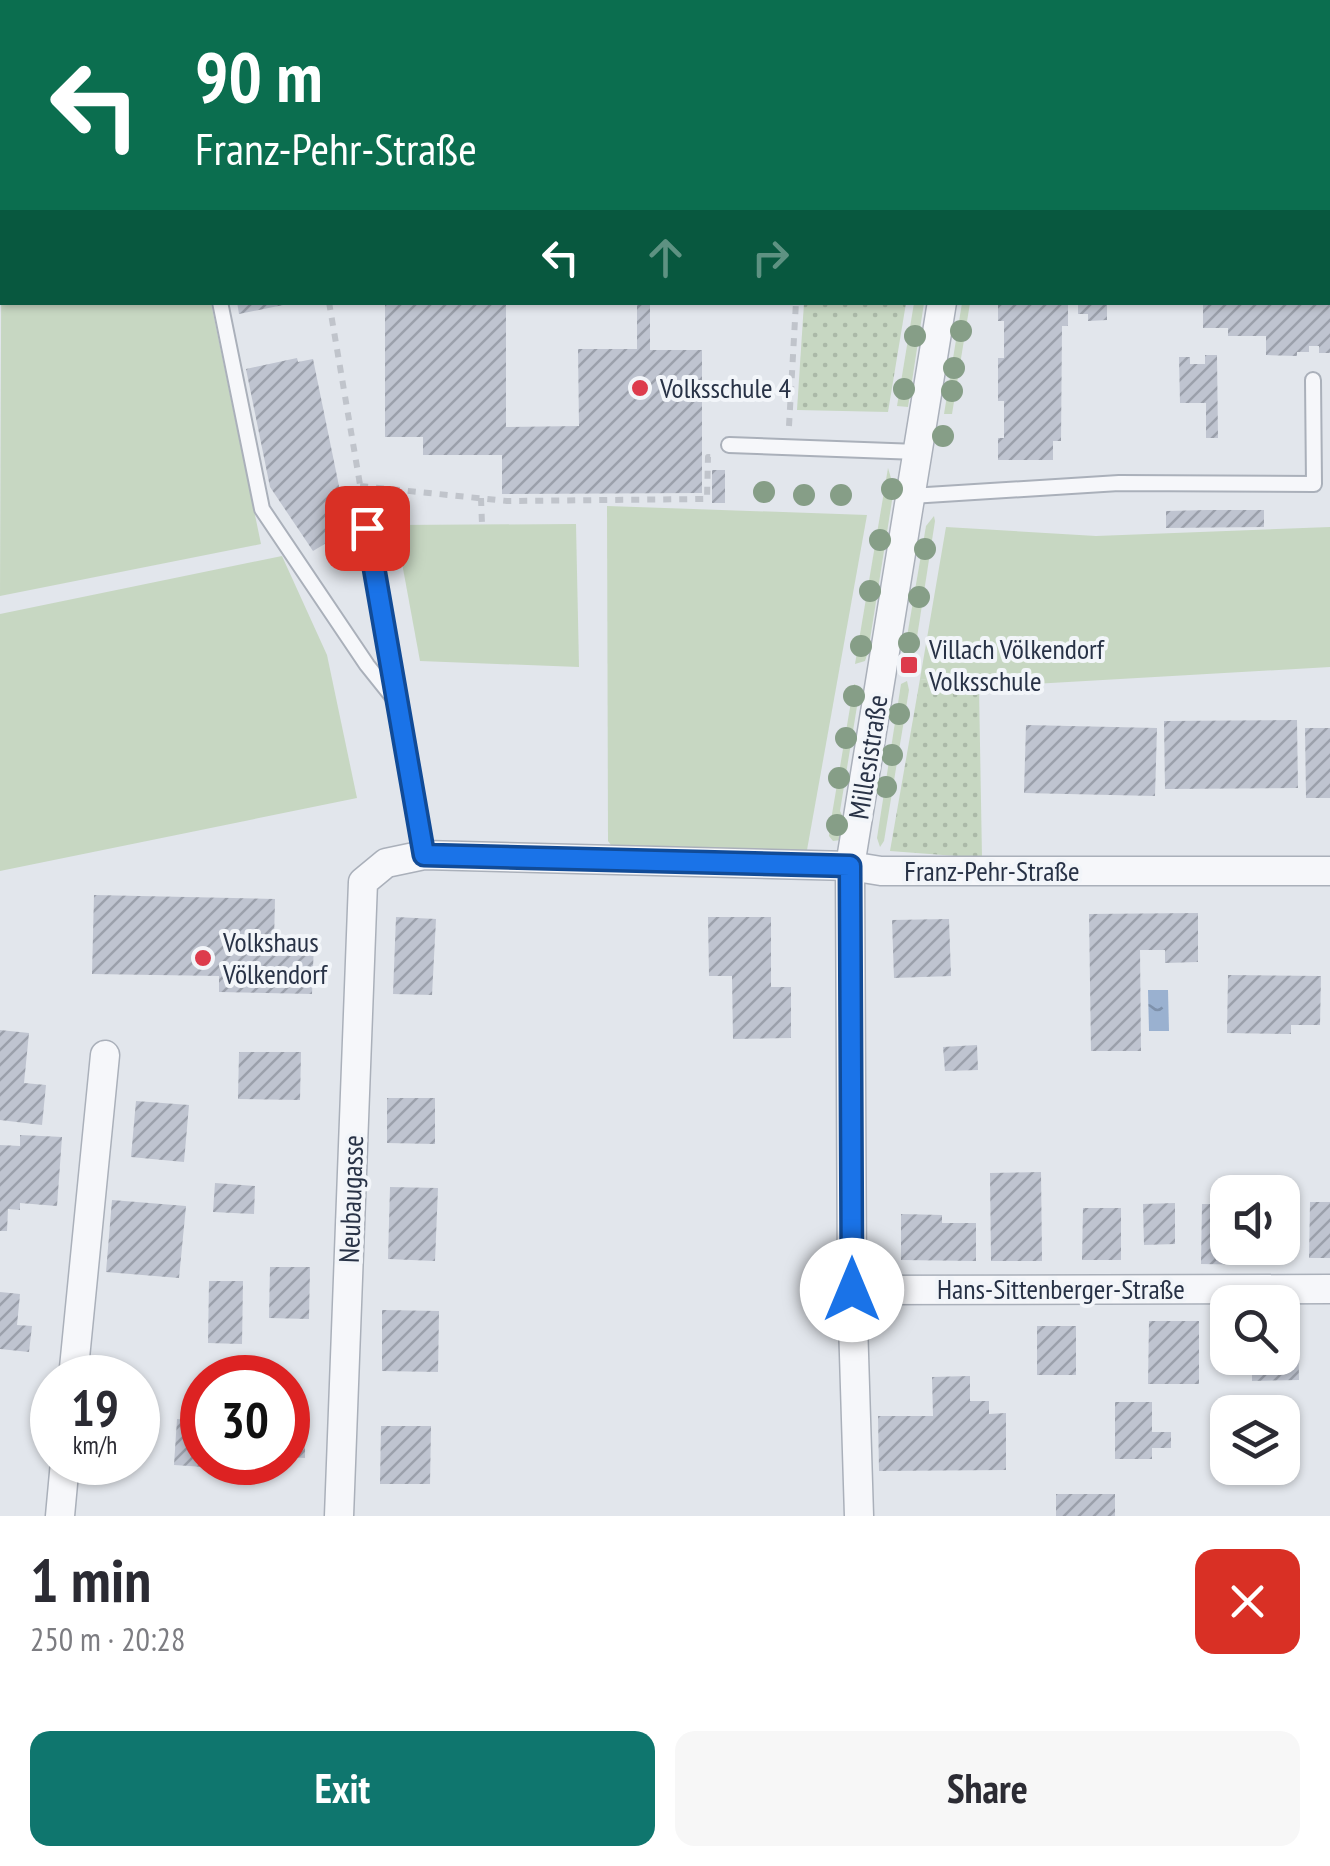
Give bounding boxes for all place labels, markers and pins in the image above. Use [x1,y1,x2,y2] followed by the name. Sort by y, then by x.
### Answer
[659,369,791,406] place label: Volksschule 4
[629,377,651,399] marker: Volksschule 4
[325,486,410,571] pin
[928,630,1106,699] place label: Villach Völkendorf Volksschule
[898,654,920,676] marker: Villach Völkendorf Volksschule
[222,923,329,992] place label: Volkshaus Völkendorf
[192,947,214,969] marker: Volkshaus Völkendorf

